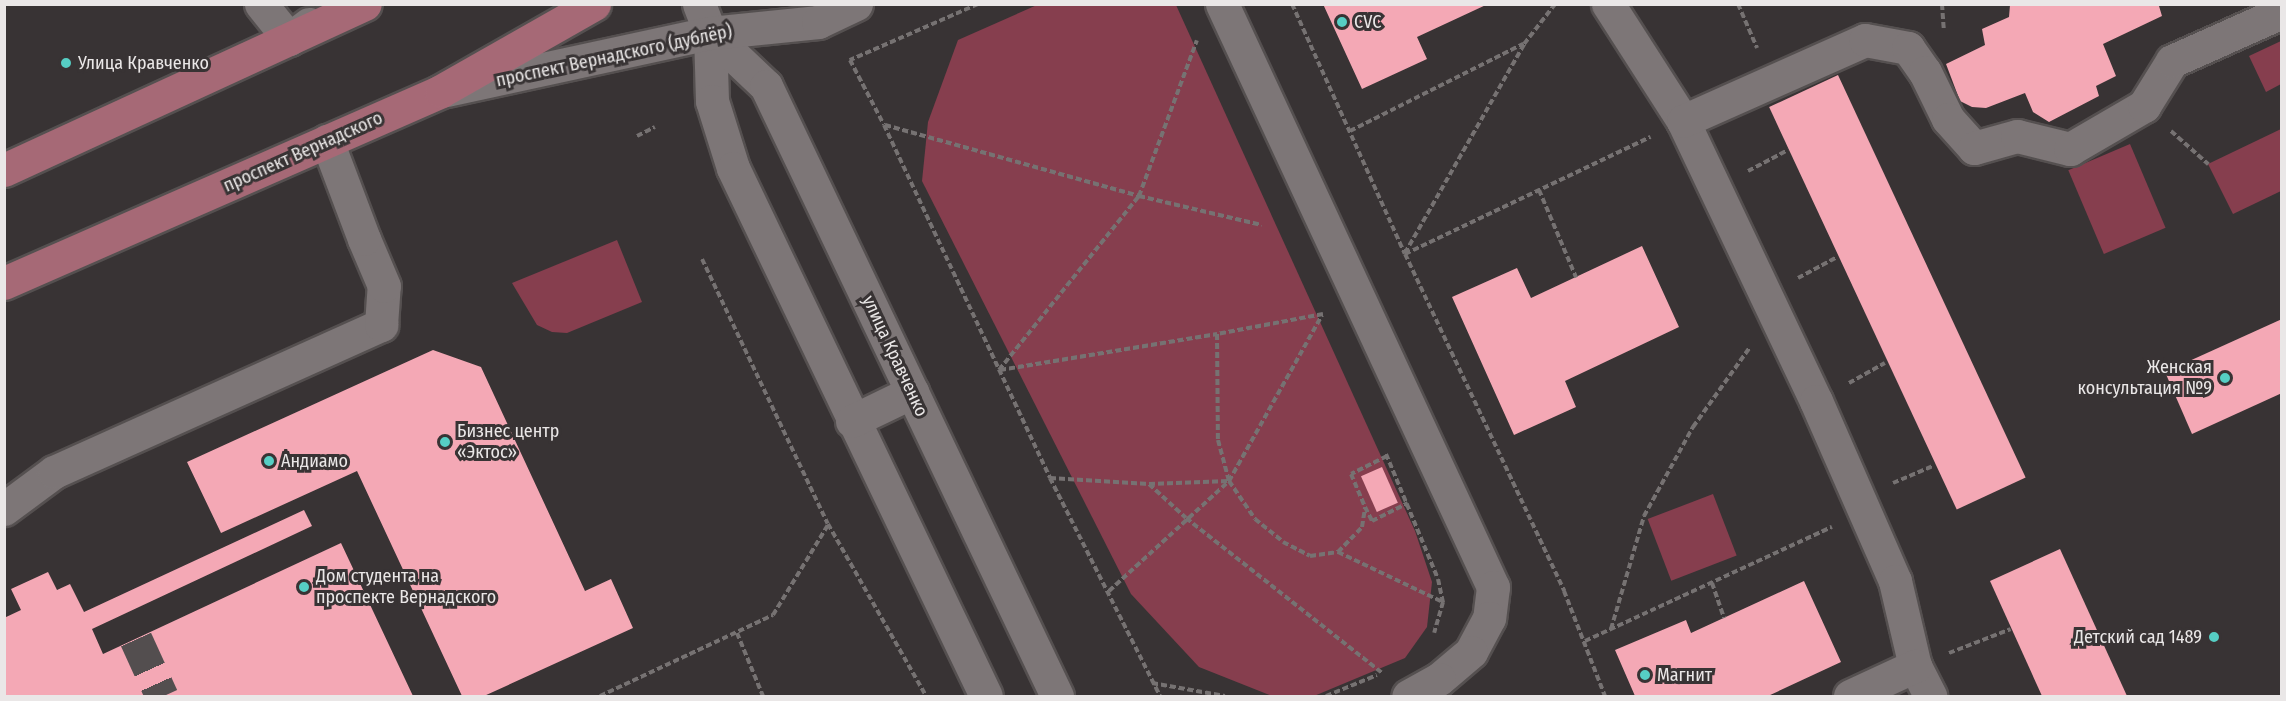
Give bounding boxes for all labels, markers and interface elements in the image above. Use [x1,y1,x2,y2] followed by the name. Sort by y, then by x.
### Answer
[1354,11,1381,33] place label: CVC
[1335,15,1349,29] marker: CVC
[494,20,734,92] street label: проспект Вернадского (дублёр)
[78,52,209,74] place label: Улица Кравченко
[59,56,73,70] marker: Улица Кравченко
[220,107,386,197] street label: проспект Вернадского
[858,292,932,420] street label: улица Кравченко
[2077,357,2212,400] place label: Женская консультация №9
[2216,369,2234,387] marker: Женская консультация №9
[457,421,559,464] place label: Бизнес центр «Эктос»
[438,435,452,449] marker: Бизнес центр «Эктос»
[281,450,348,472] place label: Андиамо
[262,454,276,468] marker: Андиамо
[316,566,496,608] place label: Дом студента на проспекте Вернадского
[297,580,311,594] marker: Дом студента на проспекте Вернадского
[2074,626,2202,648] place label: Детский сад 1489
[2207,630,2221,644] marker: Детский сад 1489
[1657,664,1712,686] place label: Магнит
[1638,668,1652,682] marker: Магнит

